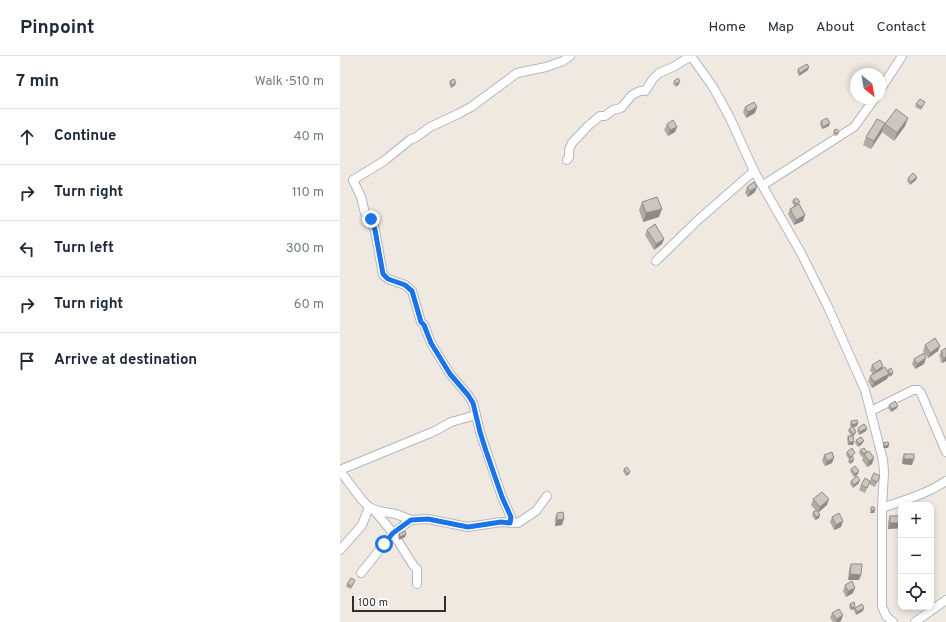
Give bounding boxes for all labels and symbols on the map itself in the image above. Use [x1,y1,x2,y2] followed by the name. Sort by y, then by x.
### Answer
[850,68,886,104] north arrow
[362,210,380,228] route end
[375,535,393,553] route start
[352,594,446,613] scale bar

